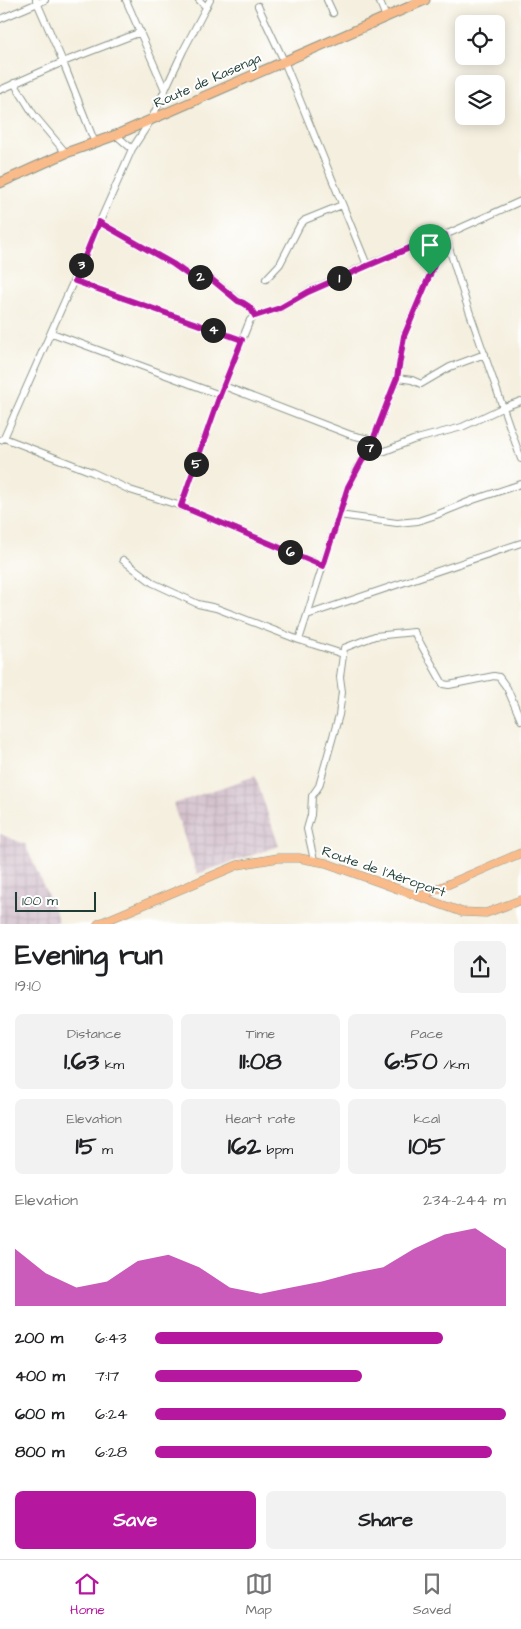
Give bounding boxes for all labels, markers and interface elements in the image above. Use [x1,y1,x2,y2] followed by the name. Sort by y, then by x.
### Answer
[455,15,505,125] map controls
[455,15,505,65] button: locate
[150,48,264,114] street label: Route de Kasenga
[455,75,505,125] button: layers
[409,224,451,275] pin
[416,231,444,259] icon: arrive
[68,252,94,278] pin: 3
[78,255,85,275] text: 3
[188,264,212,290] pin: 2
[326,266,352,290] pin: 1
[196,267,205,287] text: 2
[339,268,340,288] text: 1
[200,318,226,342] pin: 4
[209,320,218,340] text: 4
[356,436,382,460] pin: 7
[365,438,374,458] text: 7
[184,452,208,476] pin: 5
[192,454,201,474] text: 5
[278,540,302,564] pin: 6
[286,542,295,562] text: 6
[319,841,449,903] street label: Route de l'Aéroport
[15,889,96,912] scale bar
[22,891,58,911] text: 100 m
[15,936,163,975] text: Evening run
[454,941,506,993] button: share
[15,975,41,997] text: 19:10
[67,1024,121,1044] text: Distance
[246,1024,275,1044] text: Time
[411,1024,443,1044] text: Pace
[64,1044,99,1079] text: 1.63
[239,1044,282,1079] text: 11:08
[384,1044,438,1079] text: 6:50
[99,1055,124,1075] text: km
[438,1055,469,1075] text: /km
[67,1109,122,1129] text: Elevation
[225,1109,296,1129] text: Heart rate
[413,1109,440,1129] text: kcal
[75,1129,96,1164] text: 15
[228,1129,261,1164] text: 162
[408,1129,445,1164] text: 105
[96,1140,113,1160] text: m
[261,1140,293,1160] text: bpm
[15,1189,78,1211] text: Elevation
[423,1189,506,1211] text: 234–244 m
[15,1327,63,1349] text: 200 m
[95,1327,127,1349] text: 6:43
[15,1365,65,1387] text: 400 m
[95,1365,119,1387] text: 7:17
[15,1403,64,1425] text: 600 m
[95,1403,128,1425] text: 6:24
[15,1441,64,1463] text: 800 m
[95,1441,127,1463] text: 6:28
[15,1491,256,1549] button: Save
[266,1491,506,1549] button: Share
[70,1570,105,1620] tab: Home
[245,1570,273,1620] tab: Map
[413,1570,451,1620] tab: Saved

